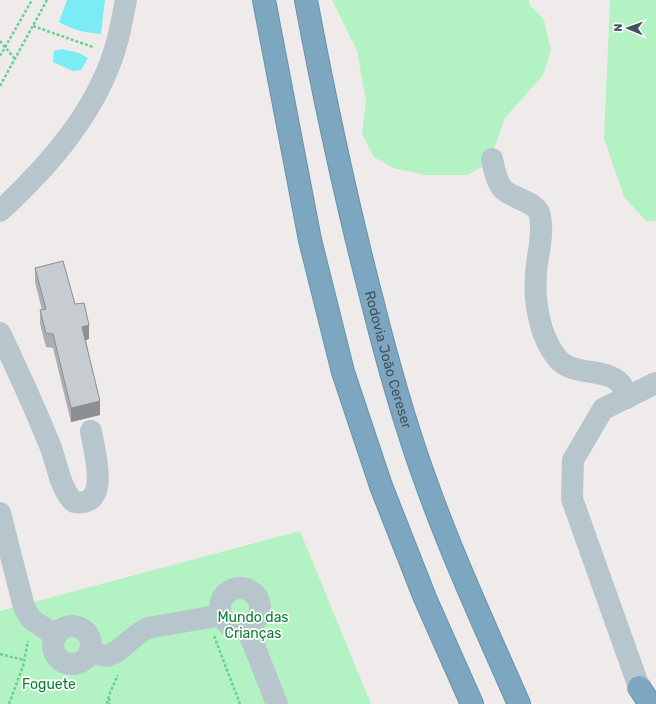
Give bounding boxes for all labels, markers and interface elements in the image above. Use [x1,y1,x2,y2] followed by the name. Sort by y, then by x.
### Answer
[608,8,648,48] north arrow
[612,23,625,32] text: N
[361,289,416,431] street label: Rodovia João Cereser
[217,609,289,642] park label: Mundo das Crianças
[22,676,76,693] park label: Foguete

